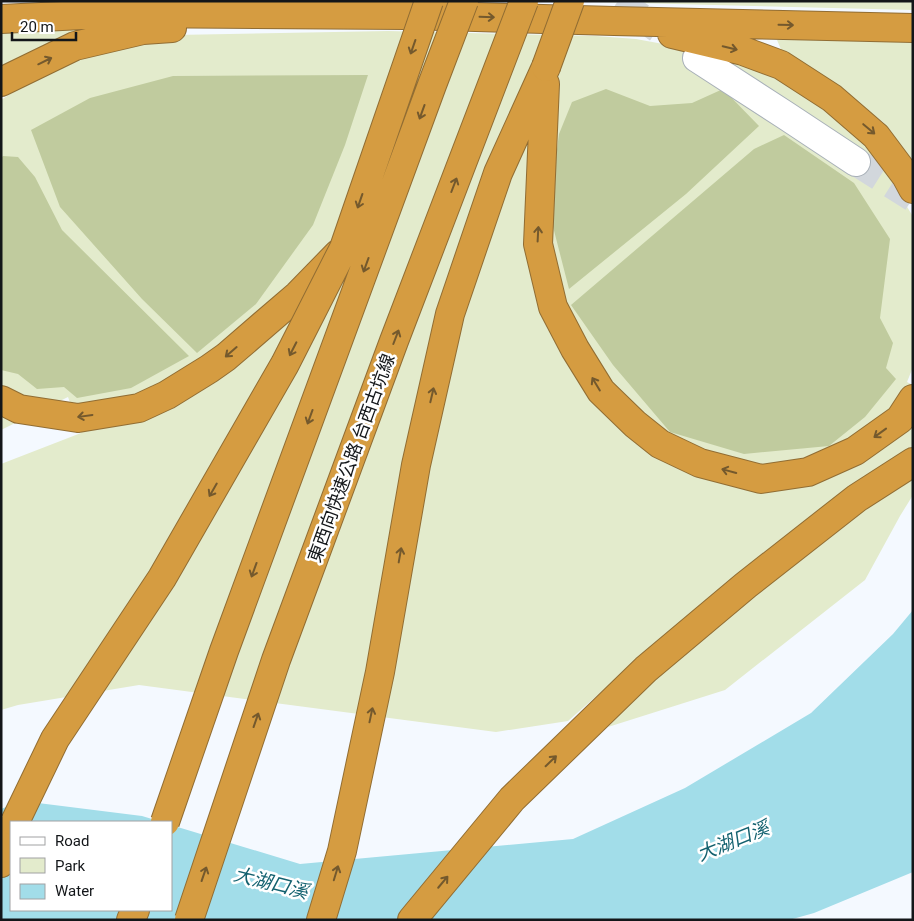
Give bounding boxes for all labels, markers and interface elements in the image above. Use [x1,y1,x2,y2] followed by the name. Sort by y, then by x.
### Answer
[12,10,76,42] scale bar
[478,13,494,22] one-way arrow
[20,18,54,36] text: 20 m
[777,20,793,30] one-way arrow
[408,39,417,55] one-way arrow
[722,44,738,53] one-way arrow
[37,55,52,65] one-way arrow
[417,104,426,119] one-way arrow
[862,124,875,135] one-way arrow
[450,178,459,193] one-way arrow
[355,193,364,208] one-way arrow
[534,227,543,243] one-way arrow
[361,256,370,272] one-way arrow
[391,330,401,345] one-way arrow
[288,341,298,356] one-way arrow
[225,346,238,358] one-way arrow
[303,351,399,565] street label: 東西向快速公路 台西古坑線
[591,377,601,391] one-way arrow
[427,388,437,404] one-way arrow
[305,409,314,424] one-way arrow
[78,412,94,422] one-way arrow
[874,428,887,439] one-way arrow
[721,466,737,475] one-way arrow
[207,482,217,497] one-way arrow
[396,547,406,563] one-way arrow
[249,562,258,577] one-way arrow
[367,707,376,723] one-way arrow
[252,712,261,728] one-way arrow
[545,755,557,767] one-way arrow
[693,815,775,866] water label: 大湖口溪
[10,821,172,911] legend
[55,832,89,850] text: Road
[55,857,86,875] text: Park
[231,863,314,904] water label: 大湖口溪
[200,866,209,882] one-way arrow
[331,866,341,882] one-way arrow
[438,876,449,889] one-way arrow
[55,882,94,900] text: Water

